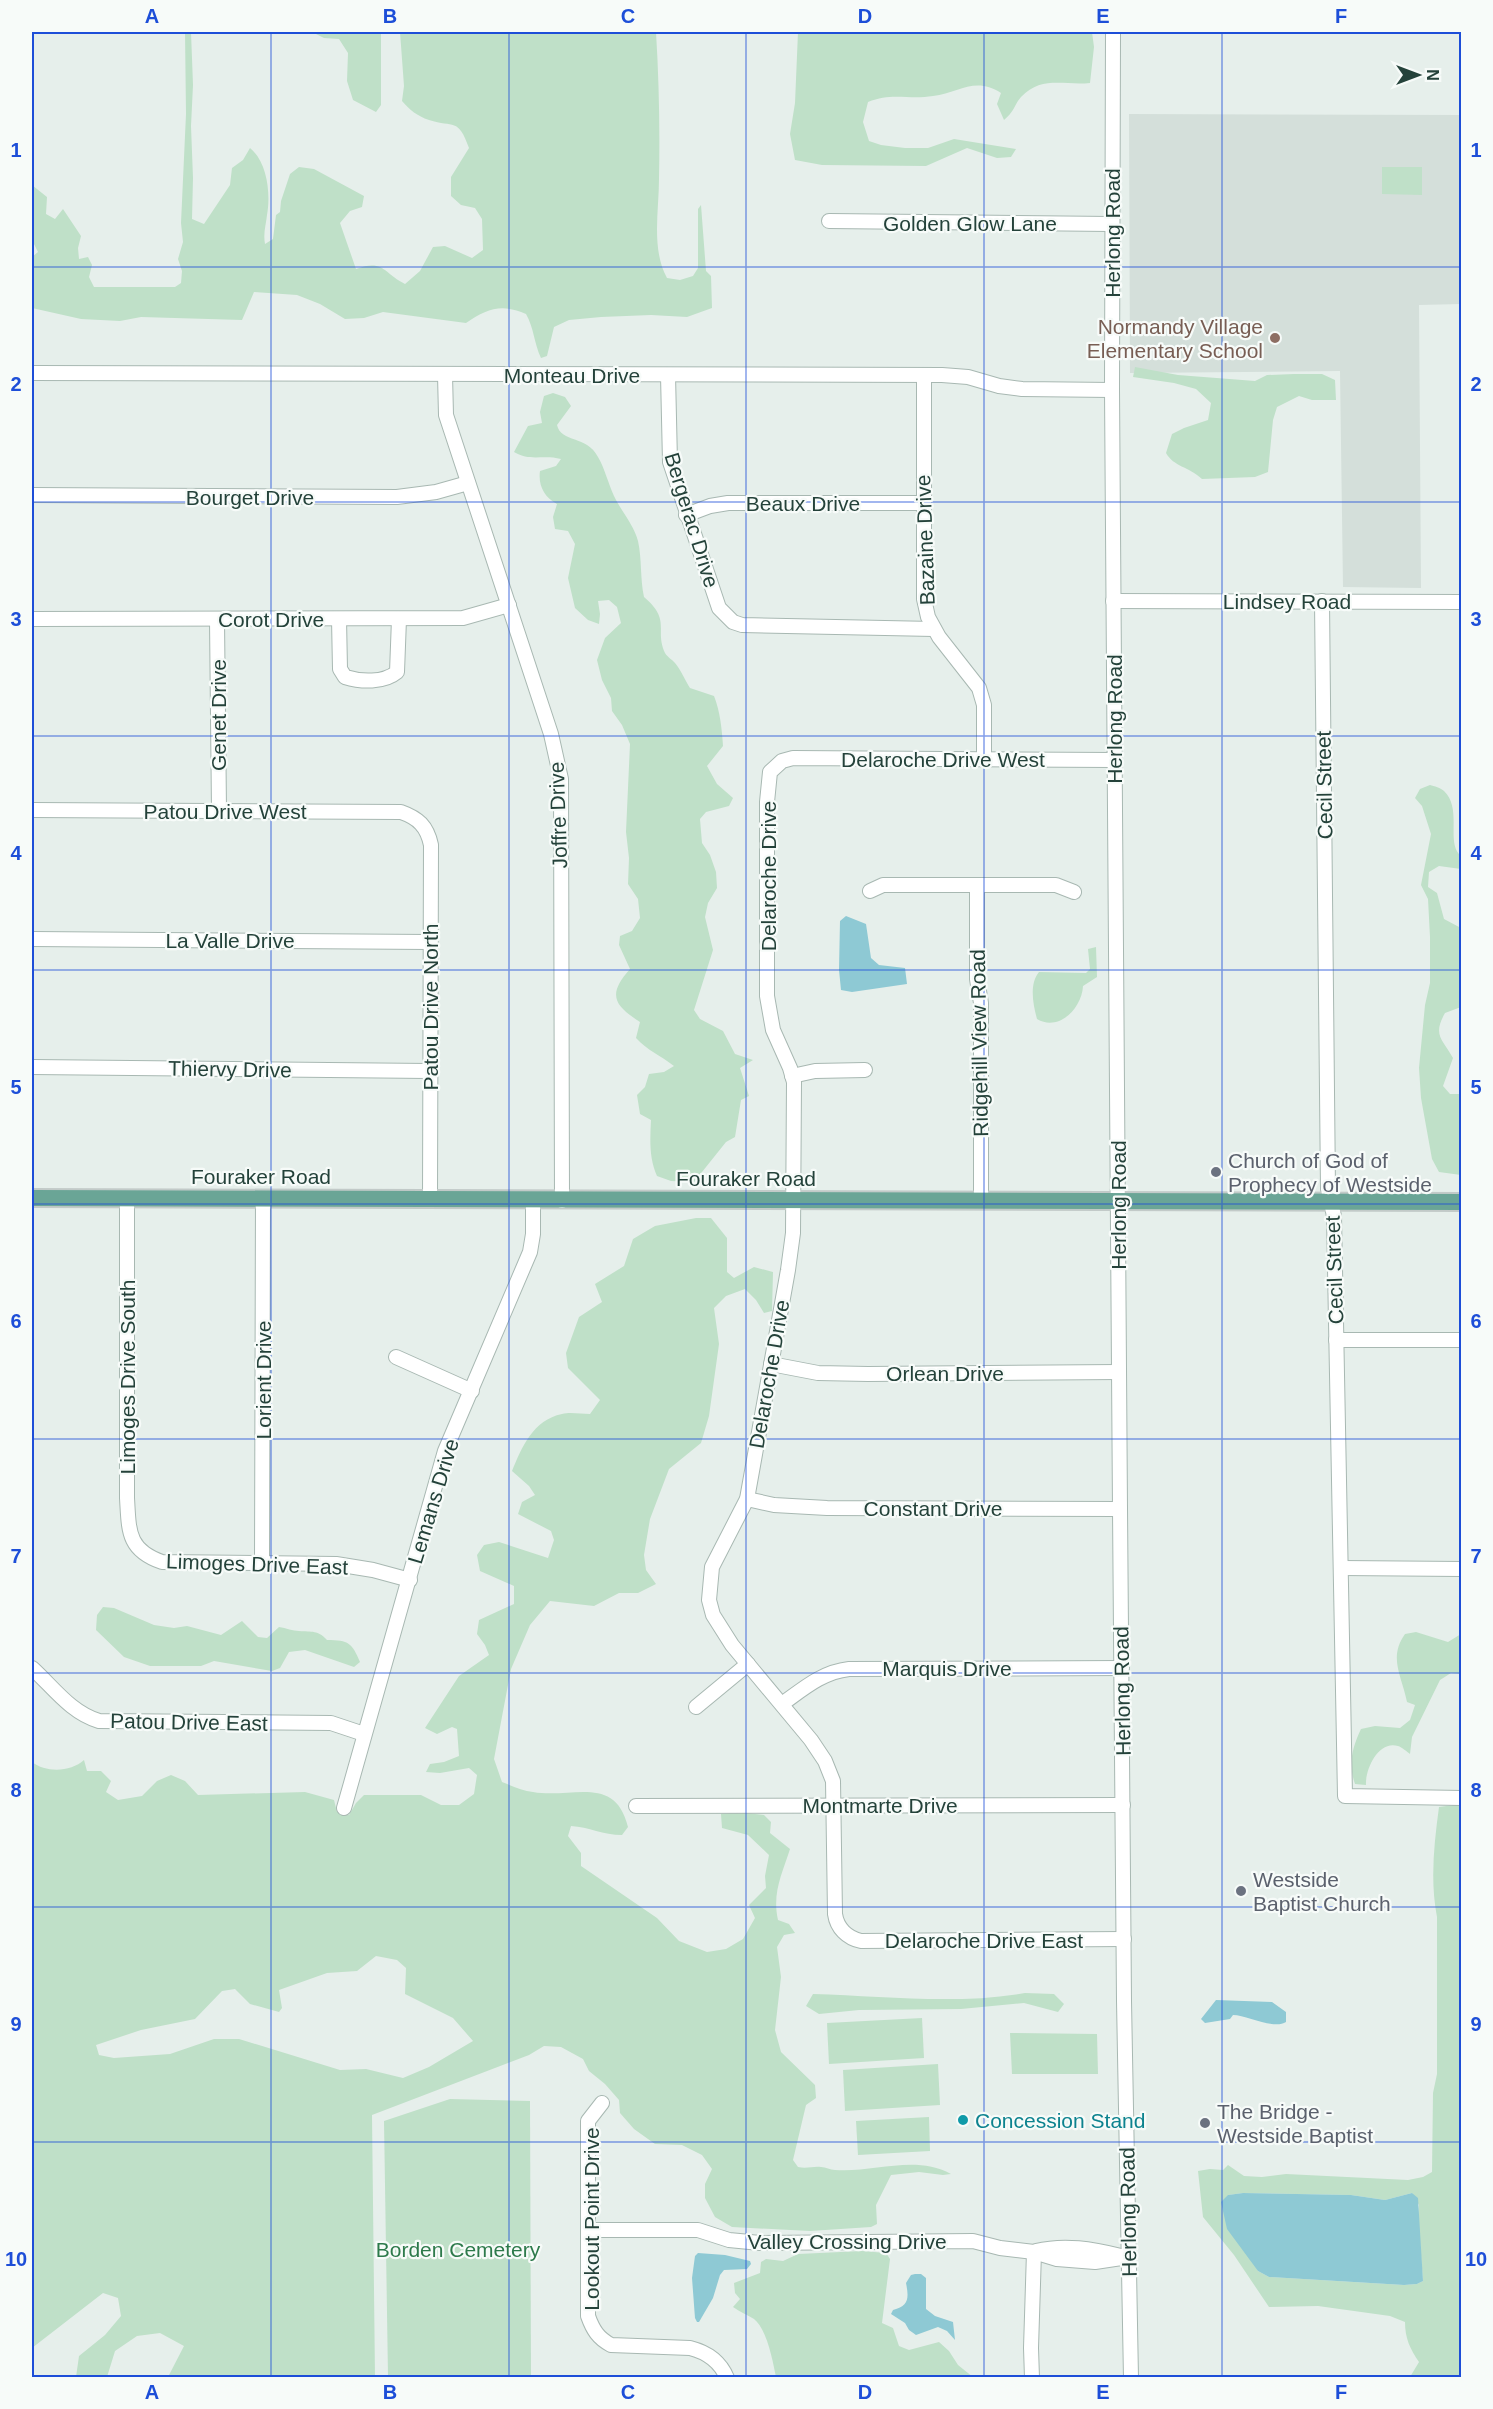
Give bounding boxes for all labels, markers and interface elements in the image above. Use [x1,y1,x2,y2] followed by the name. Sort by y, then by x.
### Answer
[145,5,159,27] text: A
[383,5,397,27] text: B
[621,5,635,27] text: C
[858,5,872,27] text: D
[1096,5,1110,27] text: E
[1335,5,1347,27] text: F
[1388,45,1448,105] north arrow
[1424,69,1441,81] text: N
[10,139,22,161] text: 1
[1470,139,1482,161] text: 1
[1101,168,1124,298] street label: Herlong Road
[883,212,1057,235] street label: Golden Glow Lane
[1087,315,1263,362] place label: Normandy Village Elementary School
[1268,331,1282,345] marker: Normandy Village Elementary School
[504,364,640,387] street label: Monteau Drive
[10,373,22,395] text: 2
[1470,373,1482,395] text: 2
[661,450,723,590] street label: Bergerac Drive
[911,474,939,606] street label: Bazaine Drive
[186,486,314,509] street label: Bourget Drive
[746,492,860,515] street label: Beaux Drive
[1223,590,1351,613] street label: Lindsey Road
[10,608,22,630] text: 3
[218,608,324,631] street label: Corot Drive
[1470,608,1482,630] text: 3
[1103,654,1126,784] street label: Herlong Road
[207,659,230,771] street label: Genet Drive
[1312,730,1336,839] street label: Cecil Street
[841,748,1045,771] street label: Delaroche Drive West
[545,761,571,869] street label: Joffre Drive
[143,800,307,823] street label: Patou Drive West
[757,801,780,951] street label: Delaroche Drive
[10,842,22,864] text: 4
[1470,842,1482,864] text: 4
[419,924,442,1090] street label: Patou Drive North
[165,929,295,952] street label: La Valle Drive
[966,949,992,1137] street label: Ridgehill View Road
[168,1056,292,1082] street label: Thiervy Drive
[10,1076,22,1098] text: 5
[1470,1076,1482,1098] text: 5
[1107,1140,1130,1270] street label: Herlong Road
[1228,1149,1432,1196] place label: Church of God of Prophecy of Westside
[191,1165,331,1188] street label: Fouraker Road
[1209,1165,1223,1179] marker: Church of God of Prophecy of Westside
[676,1167,816,1190] street label: Fouraker Road
[1321,1215,1347,1325] street label: Cecil Street
[116,1280,139,1474] street label: Limoges Drive South
[745,1298,793,1450] street label: Delaroche Drive
[10,1310,22,1332] text: 6
[1470,1310,1482,1332] text: 6
[252,1320,275,1440] street label: Lorient Drive
[886,1362,1004,1385] street label: Orlean Drive
[403,1436,463,1566] street label: Lemans Drive
[864,1497,1002,1520] street label: Constant Drive
[10,1545,22,1567] text: 7
[1470,1545,1482,1567] text: 7
[166,1549,349,1579] street label: Limoges Drive East
[1109,1626,1135,1756] street label: Herlong Road
[882,1657,1012,1680] street label: Marquis Drive
[110,1709,268,1735] street label: Patou Drive East
[10,1779,22,1801] text: 8
[1470,1779,1482,1801] text: 8
[802,1794,958,1817] street label: Montmarte Drive
[1253,1868,1391,1915] place label: Westside Baptist Church
[1234,1884,1248,1898] marker: Westside Baptist Church
[885,1929,1083,1952] street label: Delaroche Drive East
[10,2013,22,2035] text: 9
[1470,2013,1482,2035] text: 9
[1217,2100,1373,2147] place label: The Bridge - Westside Baptist
[975,2109,1145,2132] place label: Concession Stand
[956,2113,970,2127] marker: Concession Stand
[1198,2116,1212,2130] marker: The Bridge - Westside Baptist
[580,2127,603,2311] street label: Lookout Point Drive
[1115,2147,1141,2277] street label: Herlong Road
[747,2230,947,2253] street label: Valley Crossing Drive
[376,2238,541,2261] park label: Borden Cemetery
[5,2248,27,2270] text: 10
[1465,2248,1487,2270] text: 10
[145,2381,159,2403] text: A
[383,2381,397,2403] text: B
[621,2381,635,2403] text: C
[858,2381,872,2403] text: D
[1096,2381,1110,2403] text: E
[1335,2381,1347,2403] text: F

